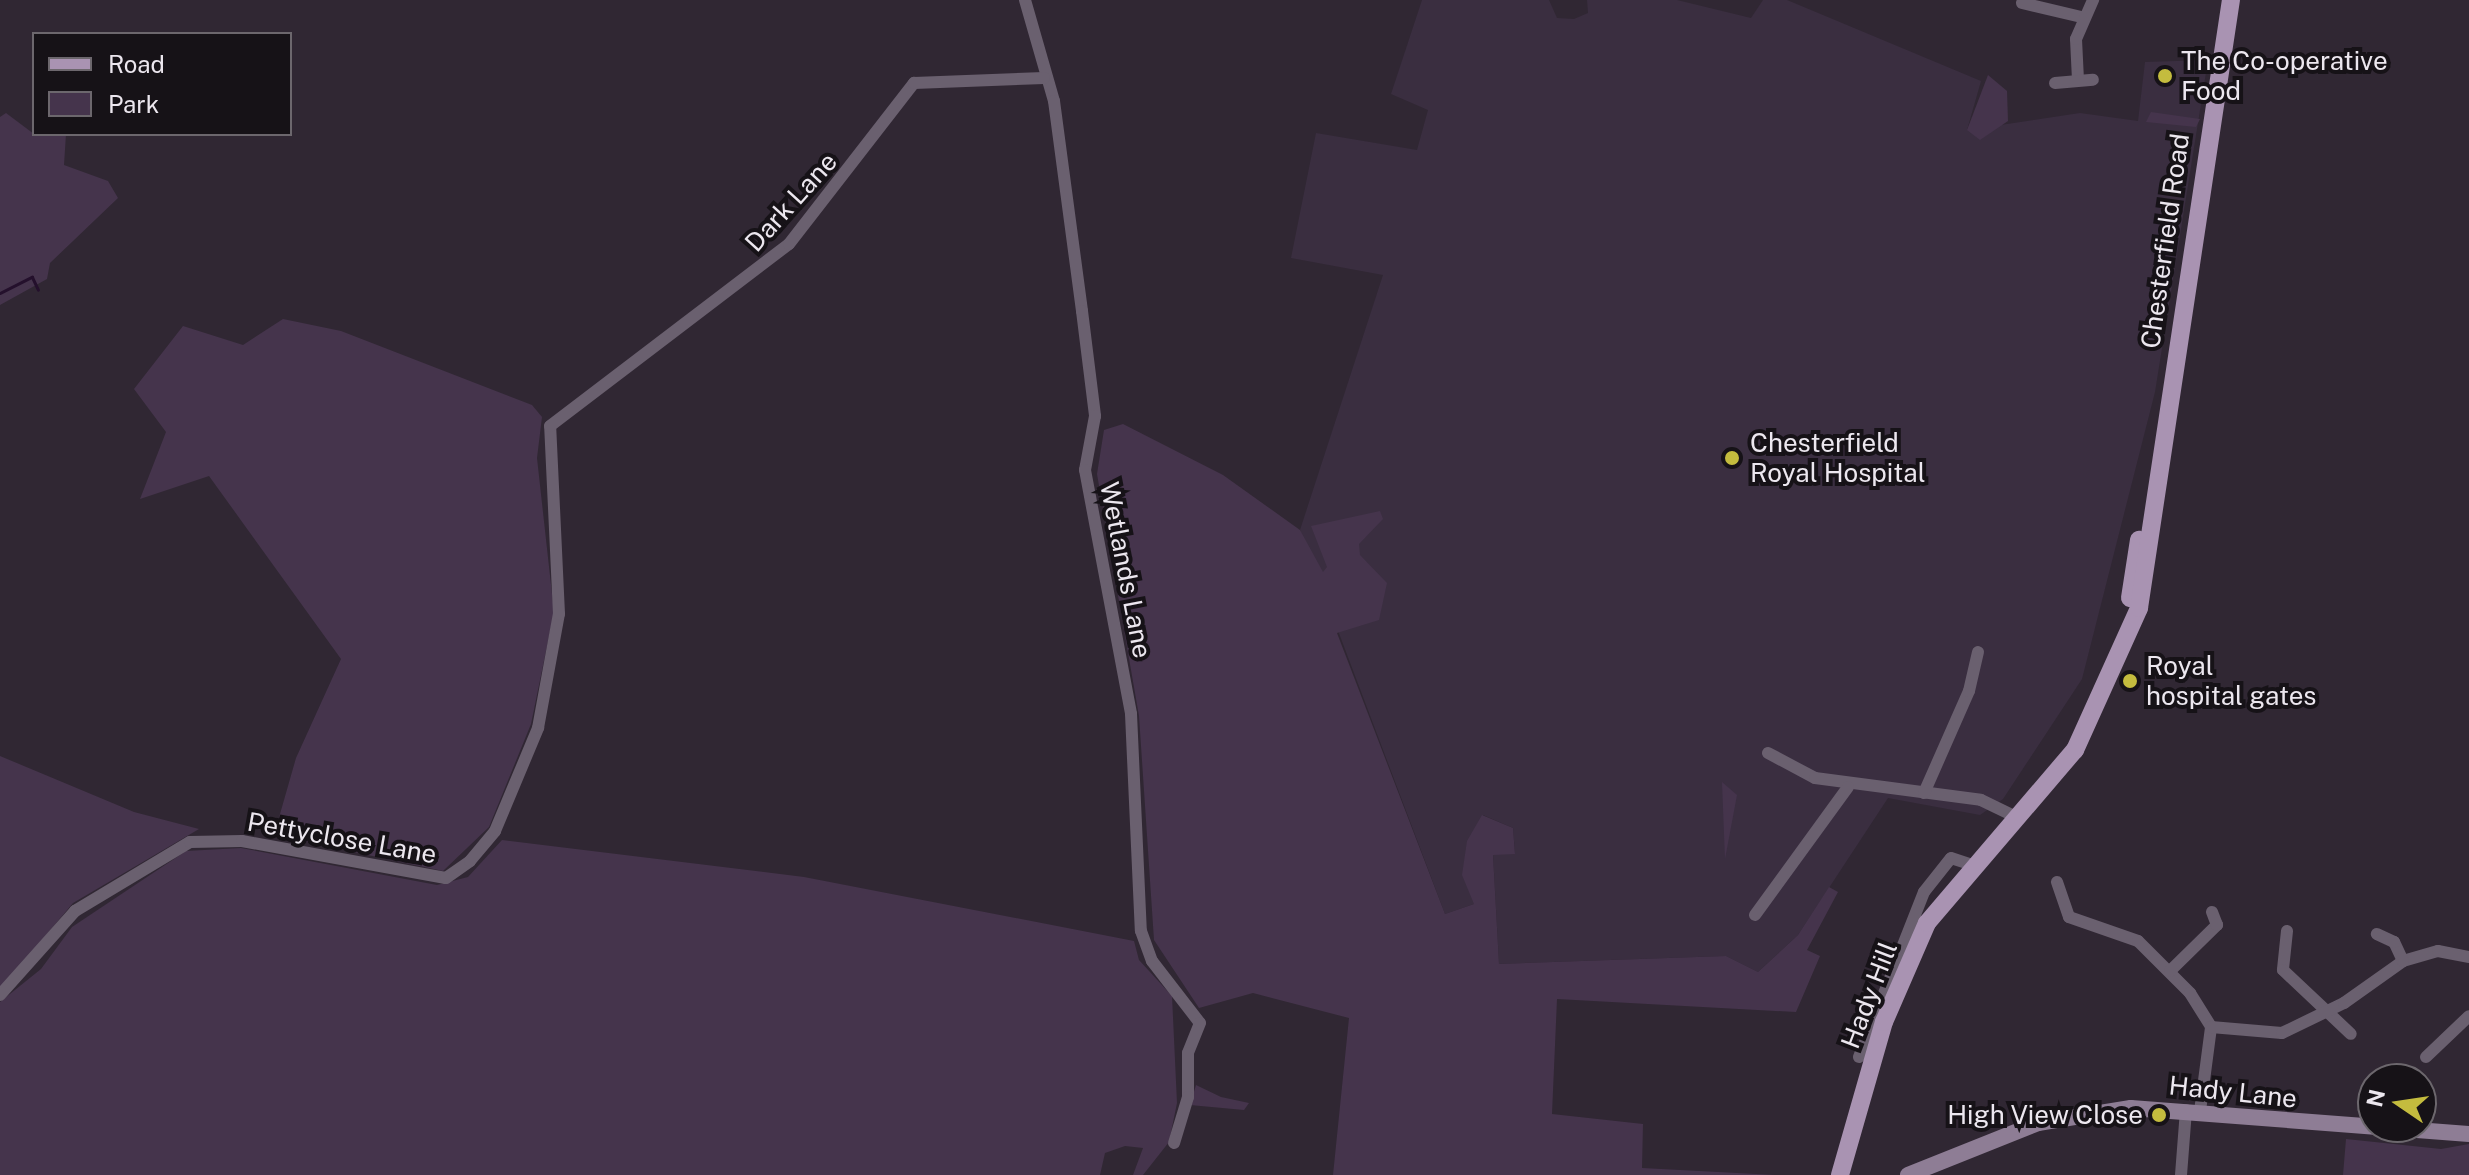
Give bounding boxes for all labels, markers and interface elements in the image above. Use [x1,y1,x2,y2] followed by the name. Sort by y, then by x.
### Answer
[32,32,292,136] legend
[2181,45,2388,106] place label: The Co-operative Food
[108,50,165,78] text: Road
[2156,67,2174,85] marker: The Co-operative Food
[108,90,159,118] text: Park
[2134,132,2196,350] street label: Chesterfield Road
[739,146,843,258] street label: Dark Lane
[1750,427,1926,488] place label: Chesterfield Royal Hospital
[1721,447,1743,469] marker: Chesterfield Royal Hospital
[1094,479,1158,661] street label: Wetlands Lane
[2146,650,2316,712] place label: Royal hospital gates
[2121,672,2139,690] marker: Royal hospital gates
[245,806,439,870] street label: Pettyclose Lane
[1834,937,1904,1053] street label: Hady Hill
[2357,1063,2437,1143] north arrow
[2167,1070,2299,1114] street label: Hady Lane
[2361,1087,2390,1109] text: N
[1947,1099,2143,1131] place label: High View Close
[2150,1106,2168,1124] marker: High View Close

